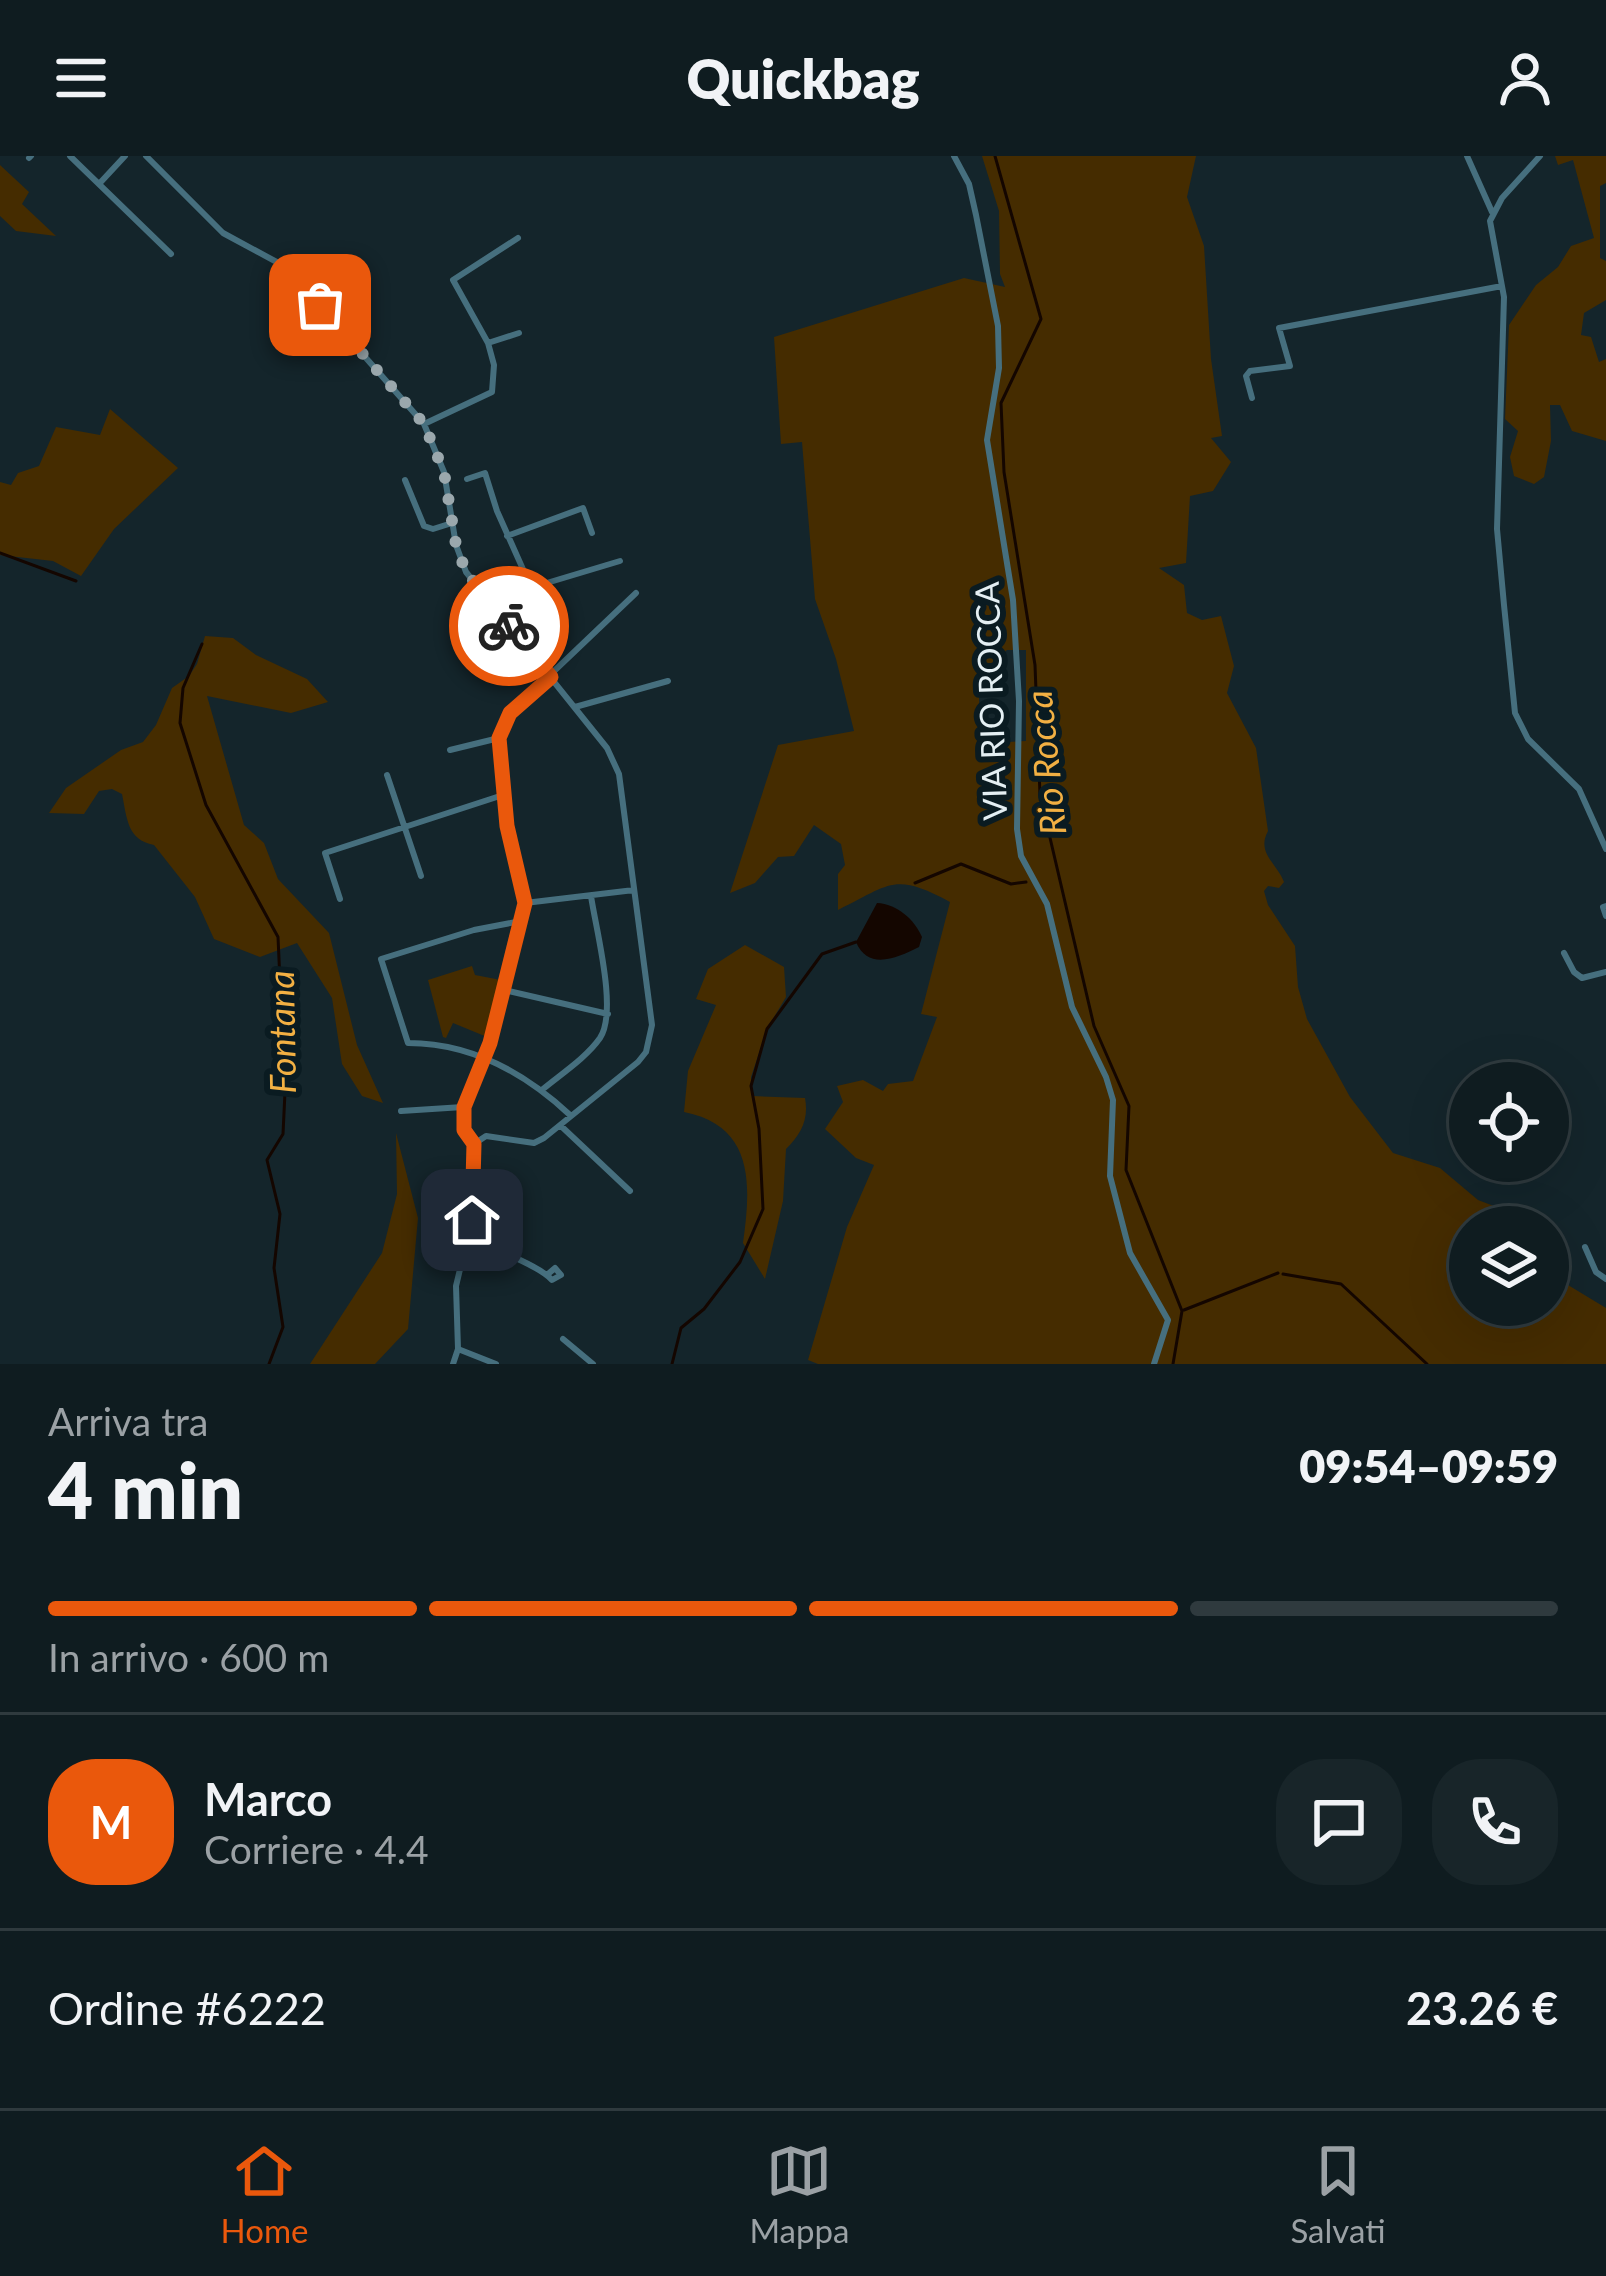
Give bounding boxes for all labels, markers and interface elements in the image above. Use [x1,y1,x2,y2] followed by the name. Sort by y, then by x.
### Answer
[48,45,114,111] icon: menu
[1492,45,1558,111] icon: person
[686,46,920,111] text: Quickbag
[269,254,371,356] pin
[287,272,353,338] icon: bag
[449,566,569,686] courier
[966,580,1014,821] street label: VIA RIO ROCCA
[476,593,542,659] icon: bike
[1016,688,1074,838] water label: Rio Rocca
[258,970,304,1094] water label: Fontana
[1449,1062,1569,1326] map controls
[1449,1062,1569,1182] button: locate
[421,1169,523,1271] pin
[439,1187,505,1253] icon: home
[1449,1206,1569,1326] button: layers
[48,1398,208,1444] text: Arriva tra
[1299,1439,1558,1493] text: 09:54–09:59
[48,1442,243,1536] text: 4 min
[48,1634,329,1680] text: In arrivo · 600 m
[1276,1759,1402,1885] button: chat
[1432,1759,1558,1885] button: phone
[204,1772,332,1826] text: Marco
[90,1795,132,1849] text: M
[204,1826,429,1872] text: Corriere · 4.4
[48,1981,326,2035] text: Ordine #6222
[1406,1981,1558,2035] text: 23.26 €
[221,2138,308,2250] tab: Home
[749,2138,849,2250] tab: Mappa
[1290,2138,1385,2250] tab: Salvati

